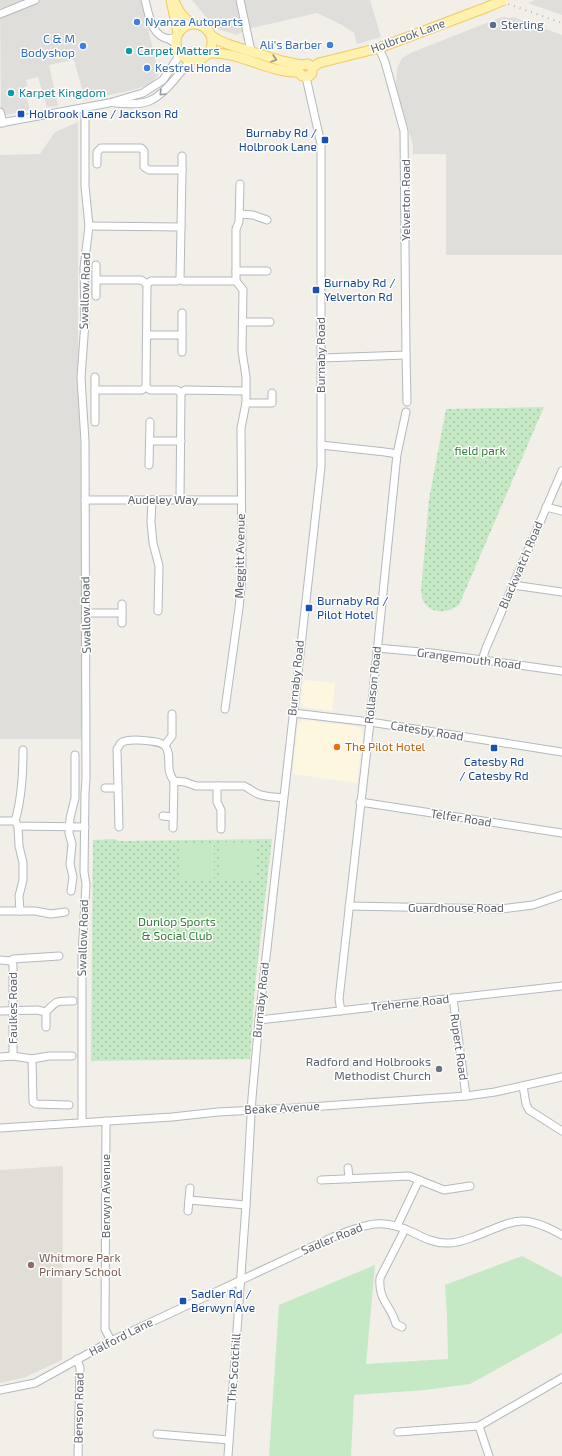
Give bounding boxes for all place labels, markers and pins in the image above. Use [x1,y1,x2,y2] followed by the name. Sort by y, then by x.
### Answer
[145,14,243,28] place label: Nyanza Autoparts
[132,17,142,27] marker: Nyanza Autoparts
[501,17,544,31] place label: Sterling
[488,20,498,30] marker: Sterling
[21,31,75,59] place label: C & M Bodyshop
[260,37,322,51] place label: Ali's Barber
[325,40,335,50] marker: Ali's Barber
[78,41,88,51] marker: C & M Bodyshop
[137,43,220,57] place label: Carpet Matters
[124,46,134,56] marker: Carpet Matters
[155,60,231,74] place label: Kestrel Honda
[142,63,152,73] marker: Kestrel Honda
[19,85,106,99] place label: Karpet Kingdom
[6,88,16,98] marker: Karpet Kingdom
[29,106,178,120] place label: Holbrook Lane / Jackson Rd
[16,109,26,119] marker: Holbrook Lane / Jackson Rd
[239,125,317,153] place label: Burnaby Rd / Holbrook Lane
[320,135,330,145] marker: Burnaby Rd / Holbrook Lane
[324,275,395,303] place label: Burnaby Rd / Yelverton Rd
[311,285,321,295] marker: Burnaby Rd / Yelverton Rd
[317,593,388,621] place label: Burnaby Rd / Pilot Hotel
[304,603,314,613] marker: Burnaby Rd / Pilot Hotel
[345,739,426,753] place label: The Pilot Hotel
[332,742,342,752] marker: The Pilot Hotel
[489,743,499,753] marker: Catesby Rd / Catesby Rd
[459,754,529,782] place label: Catesby Rd / Catesby Rd
[306,1054,431,1082] place label: Radford and Holbrooks Methodist Church
[434,1064,444,1074] marker: Radford and Holbrooks Methodist Church
[39,1250,122,1278] place label: Whitmore Park Primary School
[26,1260,36,1270] marker: Whitmore Park Primary School
[191,1286,255,1314] place label: Sadler Rd / Berwyn Ave
[178,1296,188,1306] marker: Sadler Rd / Berwyn Ave

